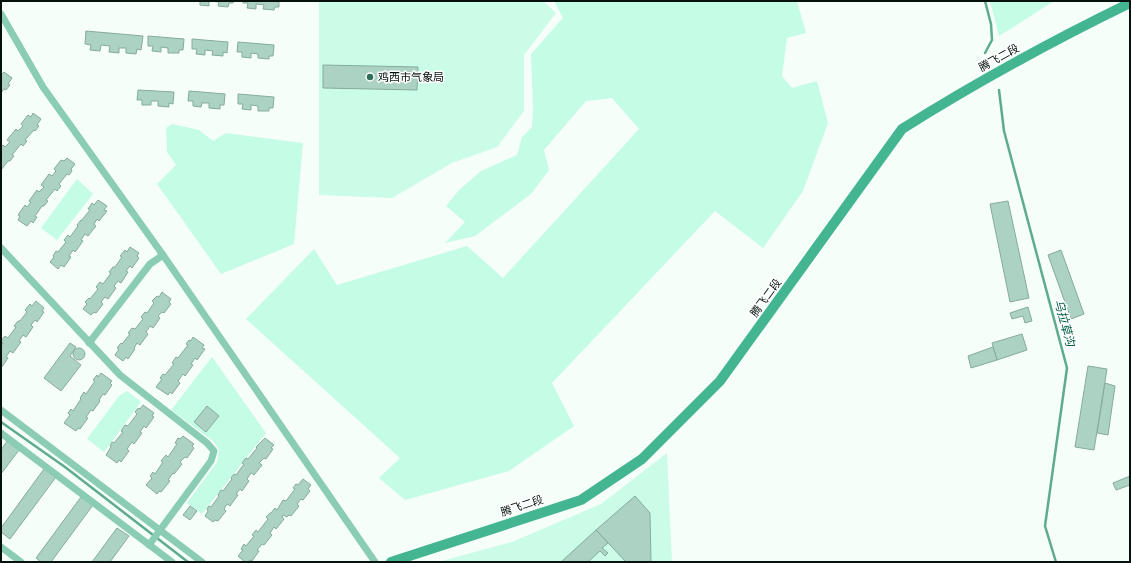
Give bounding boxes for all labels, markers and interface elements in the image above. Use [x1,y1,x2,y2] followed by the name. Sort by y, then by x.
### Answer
[976,41,1022,75] street label: 腾飞二段
[378,70,444,85] place label: 鸡西市气象局
[365,72,375,82] marker: 鸡西市气象局
[747,276,785,320] street label: 腾飞二段
[1050,298,1079,350] water label: 乌拉草沟
[499,492,545,520] street label: 腾飞二段

